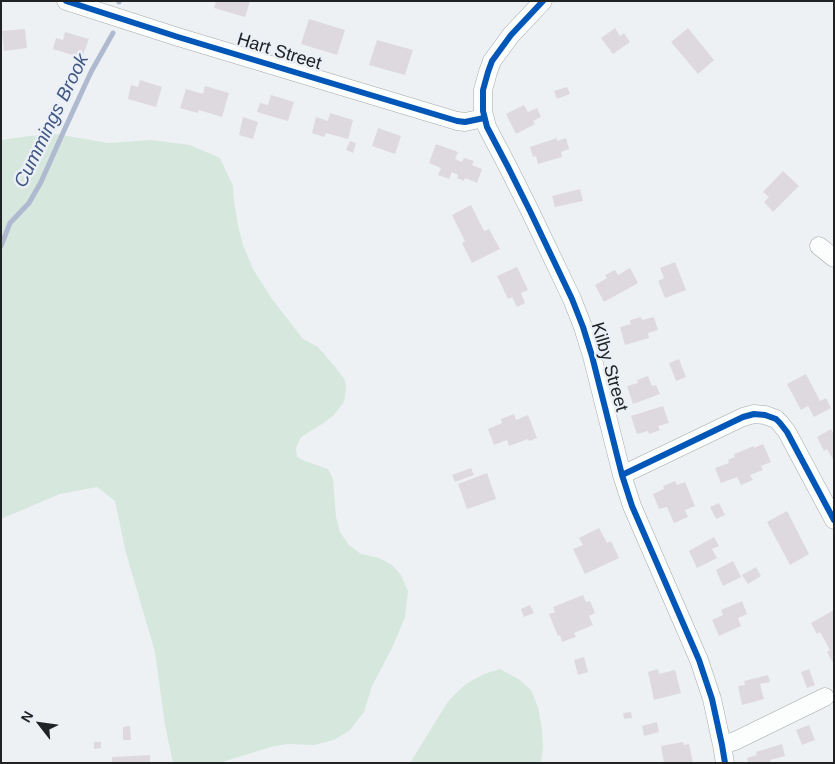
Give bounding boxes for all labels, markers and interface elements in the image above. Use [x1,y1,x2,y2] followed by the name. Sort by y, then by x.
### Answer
[234,29,324,75] street label: Hart Street
[10,51,94,191] water label: Cummings Brook
[586,320,632,414] street label: Kilby Street
[15,699,65,749] north arrow
[18,708,36,725] text: N

